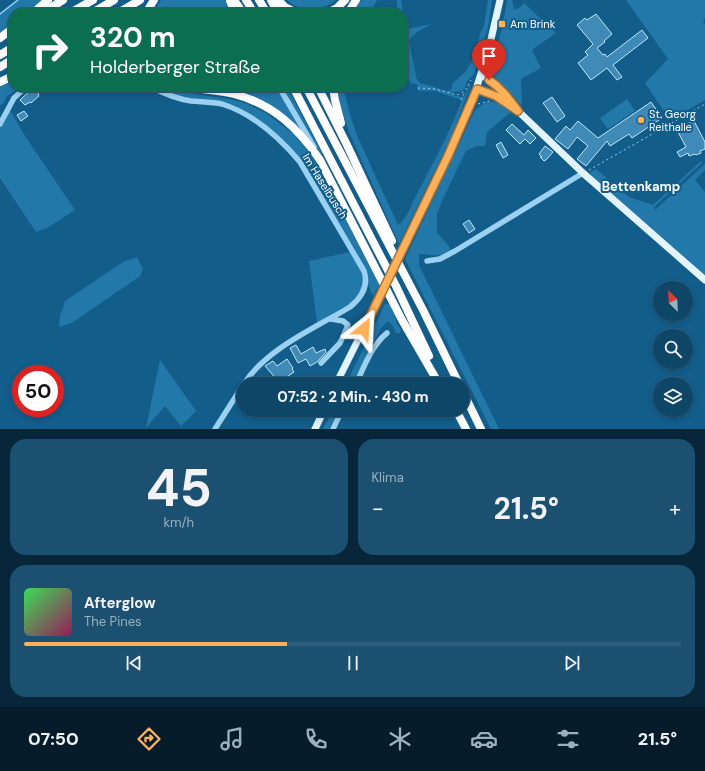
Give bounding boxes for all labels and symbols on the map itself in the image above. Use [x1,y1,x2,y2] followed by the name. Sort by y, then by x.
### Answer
[510,17,556,31] place label: Am Brink
[497,19,507,29] marker: Am Brink
[472,39,506,80] pin
[649,107,696,134] place label: St. Georg Reithalle
[636,115,646,125] marker: St. Georg Reithalle
[299,151,351,221] street label: Im Haselbusch
[602,178,680,195] district label: Bettenkamp
[653,281,693,321] north arrow
[343,308,385,350] position arrow
[12,365,64,417] speed limit sign: 50

